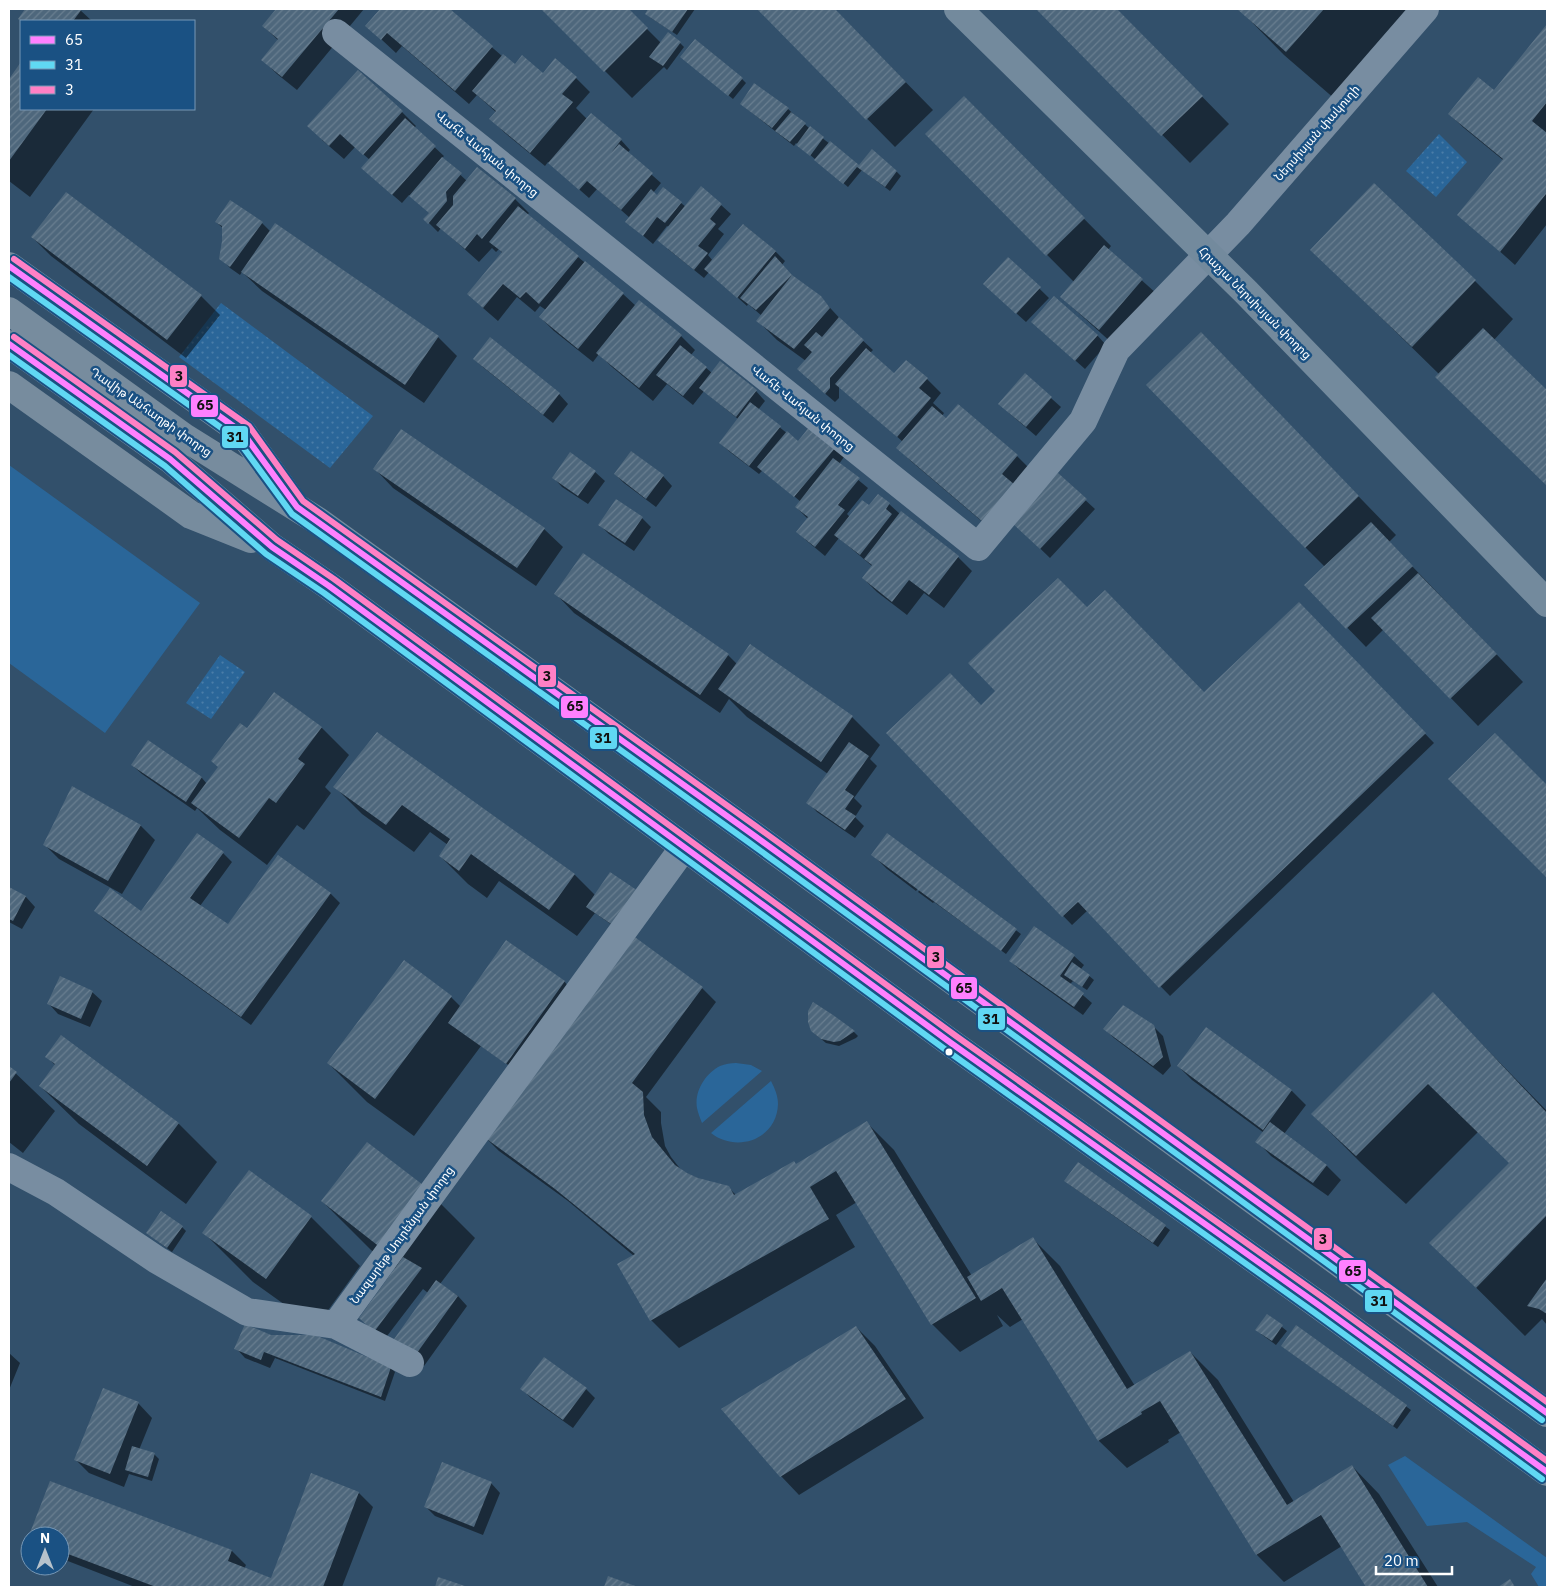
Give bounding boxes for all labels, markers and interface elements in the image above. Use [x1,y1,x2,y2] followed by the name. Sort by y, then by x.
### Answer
[20,20,195,110] legend
[65,30,83,49] text: 65
[65,55,83,74] text: 31
[65,80,74,99] text: 3
[1271,82,1362,184] street label: Ներսիսյան փակուղի
[433,107,542,200] street label: Վահե Վահյան փողոց
[1196,243,1315,362] street label: Հրաչյա Ներսիսյան փողոց
[749,361,858,454] street label: Վահե Վահյան փողոց
[88,364,215,459] street label: Դավիթ Անհաղթի փողոց
[169,364,188,388] line badge: 3
[175,367,183,385] text: 3
[190,394,219,418] line badge: 65
[197,396,213,414] text: 65
[221,425,249,449] line badge: 31
[227,428,244,446] text: 31
[537,664,557,688] line badge: 3
[543,667,551,685] text: 3
[560,695,589,719] line badge: 65
[567,697,583,715] text: 65
[589,726,618,750] line badge: 31
[595,729,612,747] text: 31
[926,945,945,969] line badge: 3
[932,948,940,966] text: 3
[950,976,978,1000] line badge: 65
[956,979,972,997] text: 65
[977,1007,1006,1031] line badge: 31
[983,1010,1000,1028] text: 31
[944,1047,954,1057] unlabelled marker
[346,1163,457,1307] street label: Նազարեթ Սուրենյան փողոց
[1313,1227,1333,1251] line badge: 3
[1319,1230,1327,1248] text: 3
[1338,1259,1367,1283] line badge: 65
[1345,1262,1361,1280] text: 65
[1364,1289,1393,1313] line badge: 31
[1371,1292,1388,1310] text: 31
[20,1526,70,1576] north arrow
[40,1529,50,1547] text: N
[1376,1544,1452,1576] scale bar
[1384,1551,1419,1570] text: 20 m

